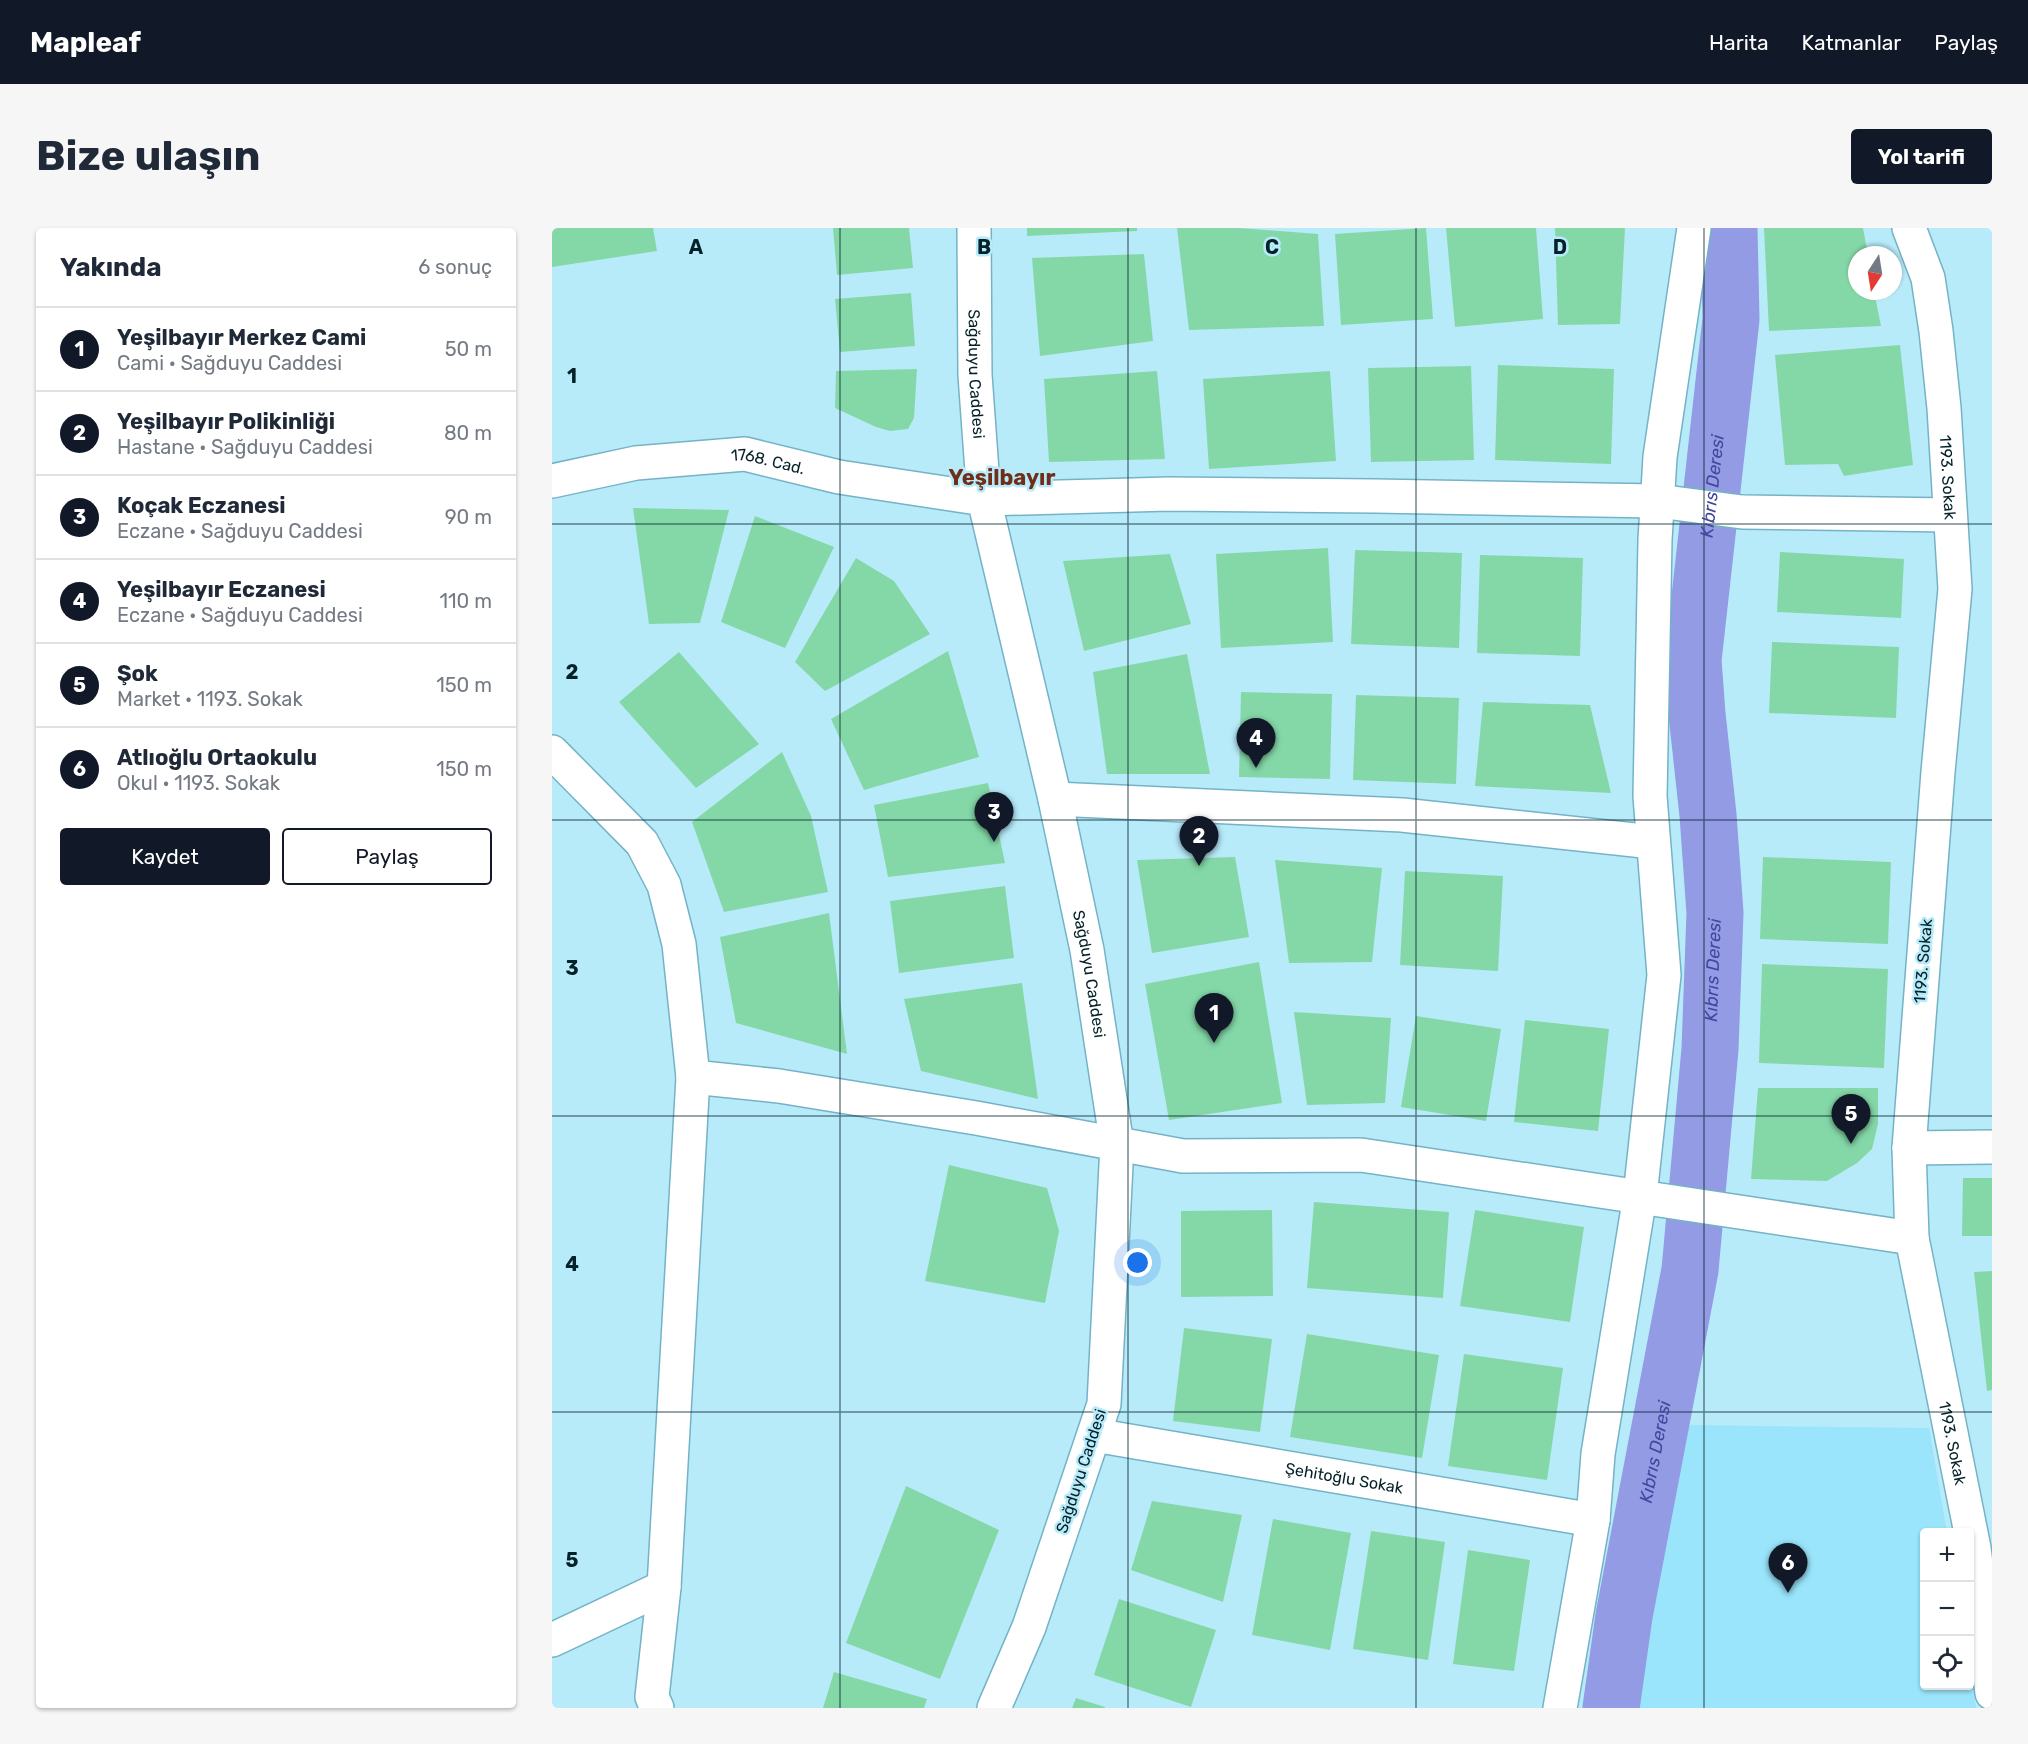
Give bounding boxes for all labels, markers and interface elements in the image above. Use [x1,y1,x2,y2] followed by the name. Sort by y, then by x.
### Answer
[30,26,141,59] text: Mapleaf
[1709,30,1769,55] text: Harita
[1802,30,1901,55] text: Katmanlar
[1934,30,1998,55] text: Paylaş
[1851,129,1992,184] button: Yol tarifi
[36,131,260,181] text: Bize ulaşın
[689,235,704,259] text: A
[977,235,991,259] text: B
[1265,235,1279,259] text: C
[1553,235,1567,259] text: D
[1848,246,1902,300] north arrow
[60,252,162,283] text: Yakında
[418,255,492,279] text: 6 sonuç
[965,309,989,439] street label: Sağduyu Caddesi
[117,324,366,351] text: Yeşilbayır Merkez Cami
[75,337,84,361] text: 1
[445,337,492,361] text: 50 m
[117,351,342,375] text: Cami · Sağduyu Caddesi
[567,364,577,388] text: 1
[117,408,335,435] text: Yeşilbayır Polikinliği
[73,421,86,445] text: 2
[444,421,492,445] text: 80 m
[1696,433,1729,539] water label: Kıbrıs Deresi
[1936,434,1960,521] street label: 1193. Sokak
[117,435,373,459] text: Hastane · Sağduyu Caddesi
[730,444,807,478] street label: 1768. Cad.
[949,464,1055,491] district label: Yeşilbayır
[117,492,286,519] text: Koçak Eczanesi
[73,505,86,529] text: 3
[445,505,492,529] text: 90 m
[117,519,363,543] text: Eczane · Sağduyu Caddesi
[117,576,326,603] text: Yeşilbayır Eczanesi
[73,589,86,613] text: 4
[440,589,492,613] text: 110 m
[117,603,363,627] text: Eczane · Sağduyu Caddesi
[117,660,158,687] text: Şok
[566,660,579,684] text: 2
[73,673,86,697] text: 5
[436,673,492,697] text: 150 m
[117,687,303,711] text: Market · 1193. Sokak
[1236,718,1276,768] pin: 4
[117,744,317,771] text: Atlıoğlu Ortaokulu
[73,757,86,781] text: 6
[436,757,492,781] text: 150 m
[117,771,280,795] text: Okul · 1193. Sokak
[974,792,1014,842] pin: 3
[1180,816,1218,866] pin: 2
[60,828,270,885] button: Kaydet
[282,828,492,885] button: Paylaş
[1069,908,1110,1039] street label: Sağduyu Caddesi
[1700,917,1726,1022] water label: Kıbrıs Deresi
[1910,917,1936,1004] street label: 1193. Sokak
[565,956,579,980] text: 3
[1194,994,1234,1043] pin: 1
[1832,1094,1870,1144] pin: 5
[1123,1248,1152,1277] your location
[565,1252,579,1276] text: 4
[1635,1398,1676,1505] water label: Kıbrıs Deresi
[1935,1400,1971,1487] street label: 1193. Sokak
[1052,1407,1110,1535] street label: Sağduyu Caddesi
[1284,1458,1406,1497] street label: Şehitoğlu Sokak
[1920,1528,1974,1690] map controls
[1920,1528,1974,1582] button: +
[1768,1544,1808,1593] pin: 6
[566,1548,579,1572] text: 5
[1920,1582,1974,1636] button: −
[1920,1636,1974,1690] button: locate

